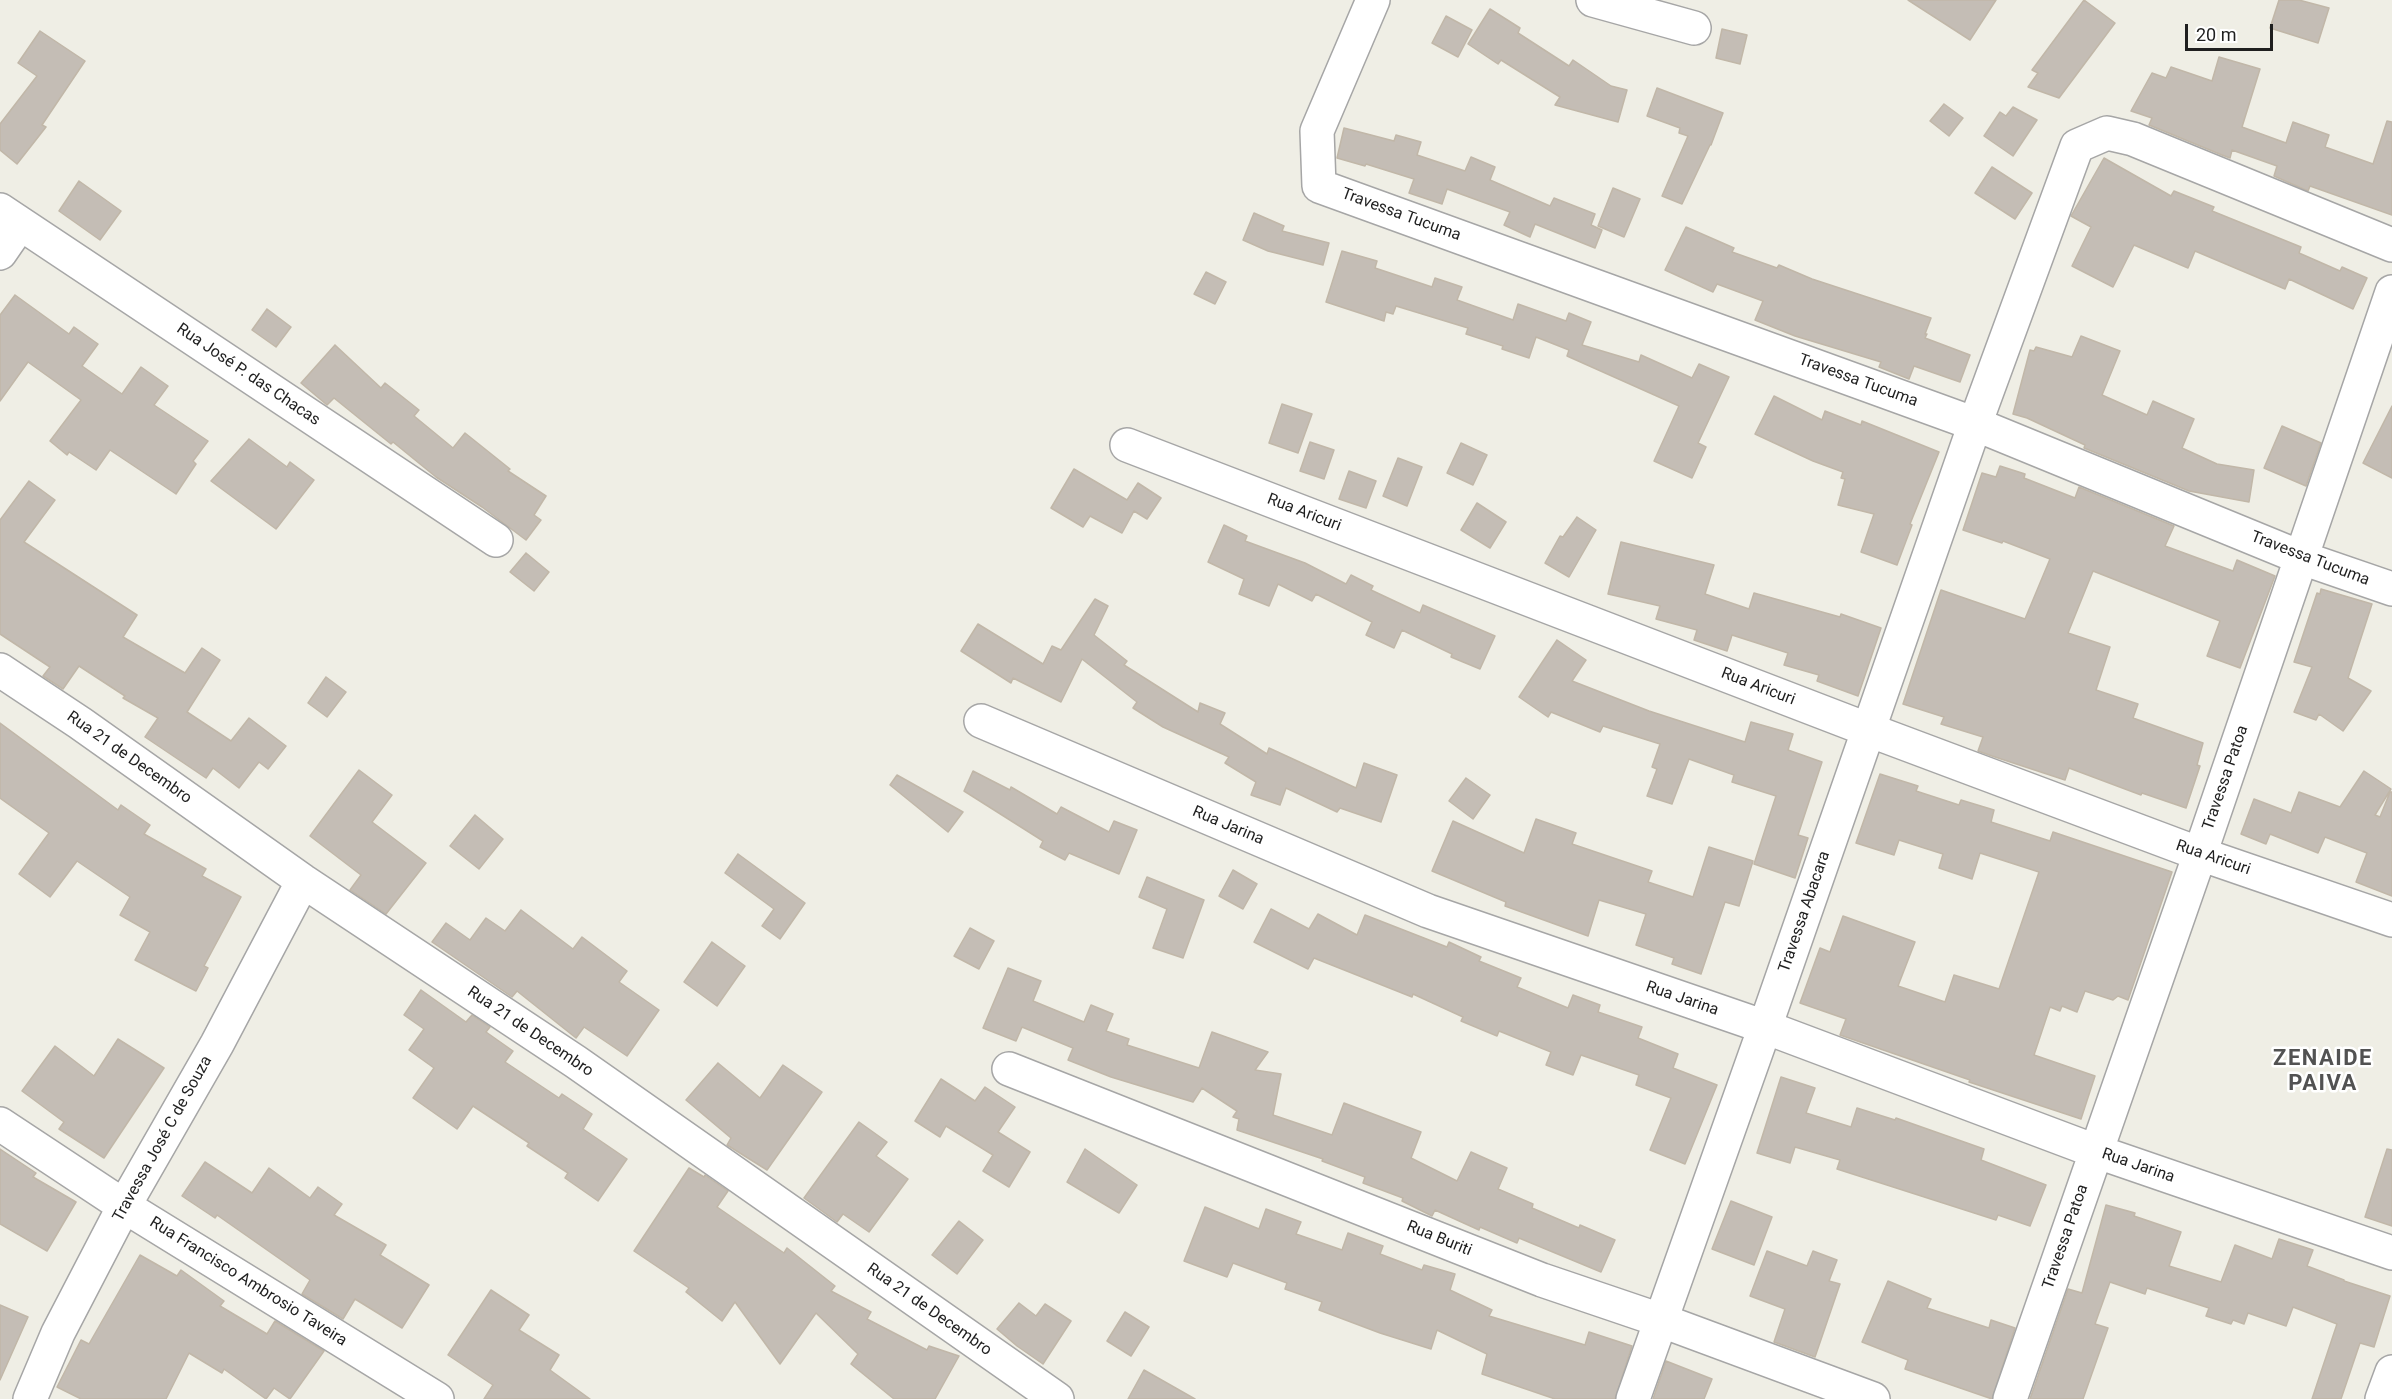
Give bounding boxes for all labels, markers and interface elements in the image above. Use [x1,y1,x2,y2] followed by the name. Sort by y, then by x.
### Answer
[2188,12,2276,50] scale bar
[2196,24,2236,45] text: 20 m
[1339,185,1463,245] street label: Travessa Tucuma
[173,320,323,430] street label: Rua José P. das Chacas
[1796,351,1920,411] street label: Travessa Tucuma
[1264,490,1344,536] street label: Rua Aricuri
[2248,528,2372,590] street label: Travessa Tucuma
[1718,664,1798,710] street label: Rua Aricuri
[63,708,195,808] street label: Rua 21 de Decembro
[2199,723,2253,833] street label: Travessa Patoa
[1189,802,1267,850] street label: Rua Jarina
[2173,836,2253,880] street label: Rua Aricuri
[1775,849,1835,975] street label: Travessa Abacara
[1643,978,1721,1020] street label: Rua Jarina
[463,983,597,1081] street label: Rua 21 de Decembro
[2273,1046,2373,1098] district label: ZENAIDE PAIVA
[109,1053,217,1225] street label: Travessa José C de Souza
[2099,1145,2177,1187] street label: Rua Jarina
[2039,1182,2093,1292] street label: Travessa Patoa
[146,1213,350,1351] street label: Rua Francisco Ambrosio Taveira
[1404,1217,1474,1261] street label: Rua Buriti
[863,1260,995,1360] street label: Rua 21 de Decembro

